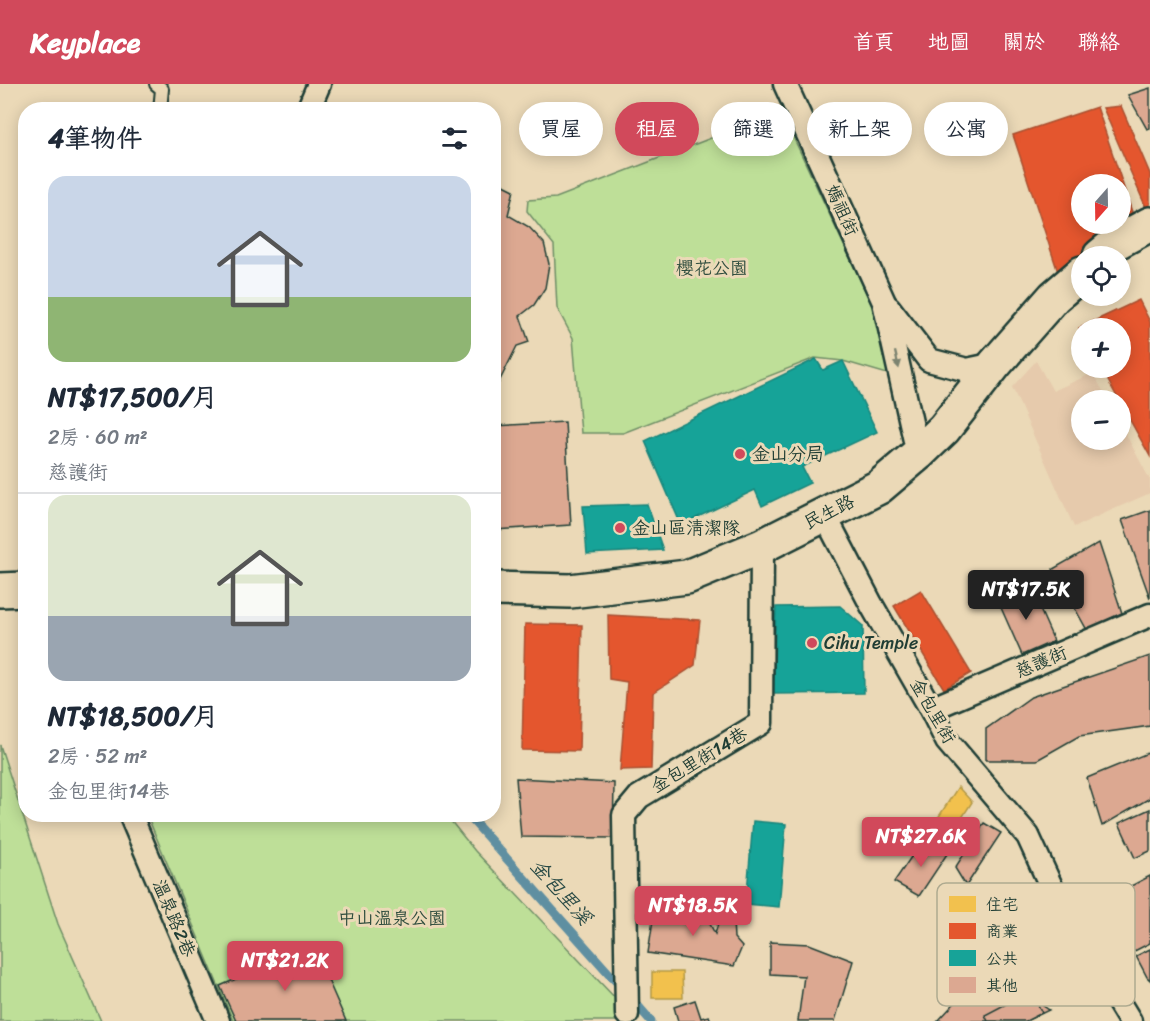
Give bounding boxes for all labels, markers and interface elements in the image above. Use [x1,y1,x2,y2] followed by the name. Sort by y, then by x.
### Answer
[30,18,140,67] text: Keyplace
[853,23,895,61] text: 首頁
[928,23,970,61] text: 地圖
[1003,23,1045,61] text: 關於
[1078,23,1120,61] text: 聯絡
[519,102,603,156] chip: 買屋
[615,102,699,156] chip: 租屋
[711,102,795,156] chip: 篩選
[807,102,912,156] chip: 新上架
[924,102,1008,156] chip: 公寓
[48,115,142,161] text: 4筆物件
[438,122,471,155] icon: filters
[1071,174,1131,234] north arrow
[1071,174,1131,450] map controls
[816,179,868,241] street label: 媽祖街
[206,215,314,323] icon: home
[1071,246,1131,306] button: locate
[676,252,748,284] park label: 櫻花公園
[1071,318,1131,378] button: +
[893,350,902,369] one-way arrow
[48,374,218,420] text: NT$17,500/月
[1071,390,1131,450] button: −
[48,420,148,455] text: 2房 · 60 m²
[752,438,824,470] place label: 金山分局
[733,447,747,461] marker: 金山分局
[48,455,108,490] text: 慈護街
[798,485,860,539] street label: 民生路
[632,512,740,544] place label: 金山區清潔隊
[613,521,627,535] marker: 金山區清潔隊
[206,534,314,642] icon: home
[964,570,1088,621] pin: NT$17.5K
[982,572,1070,607] text: NT$17.5K
[824,627,918,659] place label: Cihu Temple
[805,636,819,650] marker: Cihu Temple
[1010,637,1072,687] street label: 慈護街
[901,672,965,750] street label: 金包里街
[48,693,219,739] text: NT$18,500/月
[644,718,754,802] street label: 金包里街14巷
[48,739,147,774] text: 2房 · 52 m²
[48,774,169,809] text: 金包里街14巷
[859,817,983,868] pin: NT$27.6K
[876,819,966,854] text: NT$27.6K
[521,851,601,934] water label: 金包里溪
[143,874,205,962] street label: 溫泉路2巷
[937,883,1135,1006] legend
[631,886,755,937] pin: NT$18.5K
[649,888,737,923] text: NT$18.5K
[986,890,1018,919] text: 住宅
[338,902,446,934] park label: 中山溫泉公園
[986,917,1018,946] text: 商業
[223,941,347,992] pin: NT$21.2K
[241,943,329,978] text: NT$21.2K
[986,944,1018,973] text: 公共
[986,971,1018,1000] text: 其他

